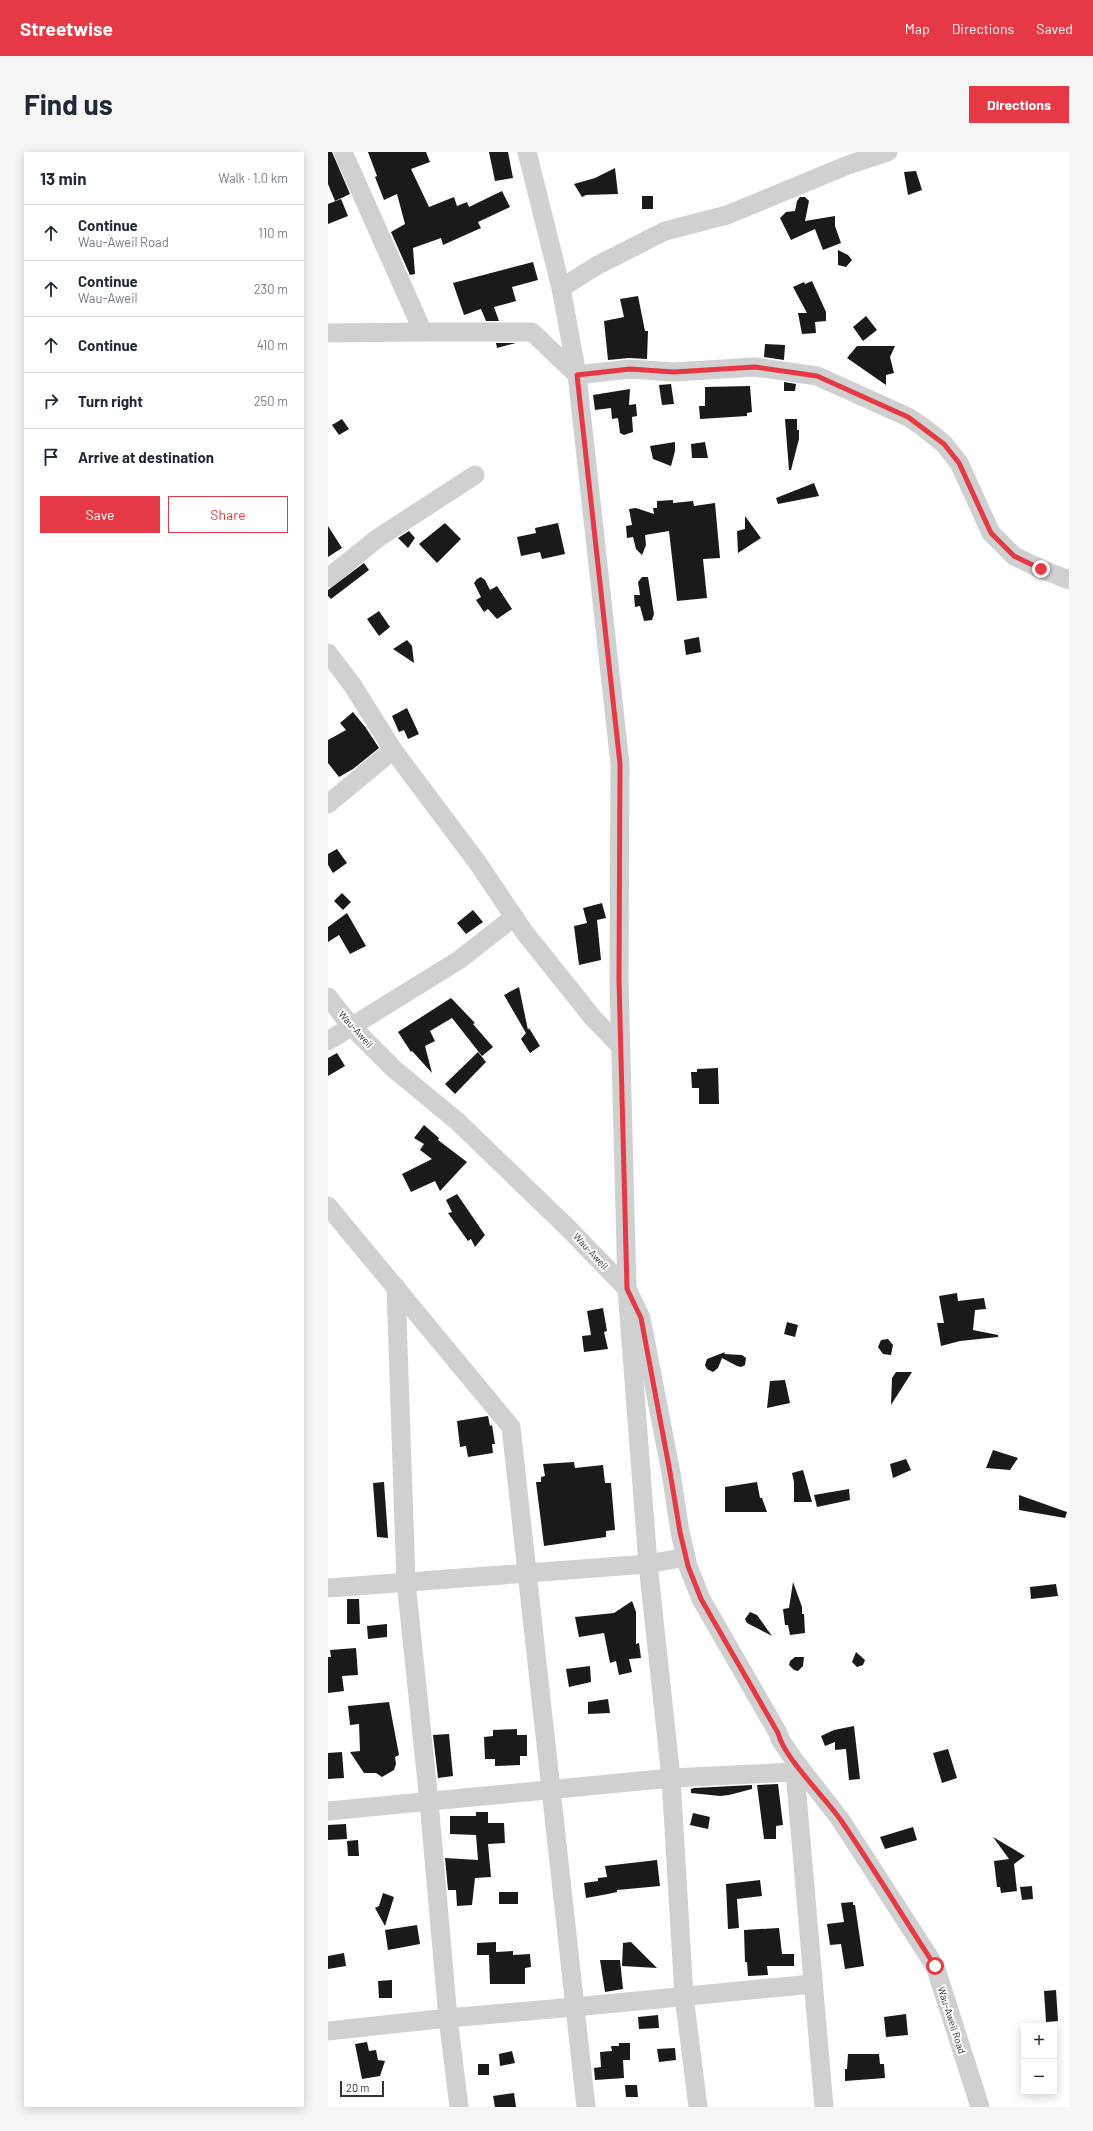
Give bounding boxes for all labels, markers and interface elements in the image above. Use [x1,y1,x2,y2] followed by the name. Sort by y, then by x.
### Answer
[20,17,113,40] text: Streetwise
[905,20,930,37] text: Map
[952,20,1014,37] text: Directions
[1036,20,1073,37] text: Saved
[969,86,1069,123] button: Directions
[24,87,113,121] text: Find us
[40,168,86,188] text: 13 min
[218,170,288,186] text: Walk · 1.0 km
[78,216,138,234] text: Continue
[40,222,62,244] icon: ahead
[258,225,288,241] text: 110 m
[78,234,169,250] text: Wau-Aweil Road
[78,272,138,290] text: Continue
[40,278,62,300] icon: ahead
[254,281,288,297] text: 230 m
[78,290,137,306] text: Wau-Aweil
[40,334,62,356] icon: ahead
[78,336,138,354] text: Continue
[257,337,288,353] text: 410 m
[40,390,62,412] icon: right
[78,392,143,410] text: Turn right
[254,393,288,409] text: 250 m
[40,446,62,468] icon: arrive
[78,448,214,466] text: Arrive at destination
[40,496,160,533] button: Save
[168,496,288,533] button: Share
[1032,560,1050,578] route end
[336,1008,376,1050] street label: Wau-Aweil
[571,1230,611,1272] street label: Wau-Aweil
[926,1957,944,1975] route start
[936,1985,968,2055] street label: Wau-Aweil Road
[1021,2023,1057,2095] map controls
[1021,2023,1057,2059] button: +
[1021,2059,1057,2095] button: −
[340,2079,384,2098] scale bar
[346,2081,369,2094] text: 20 m

